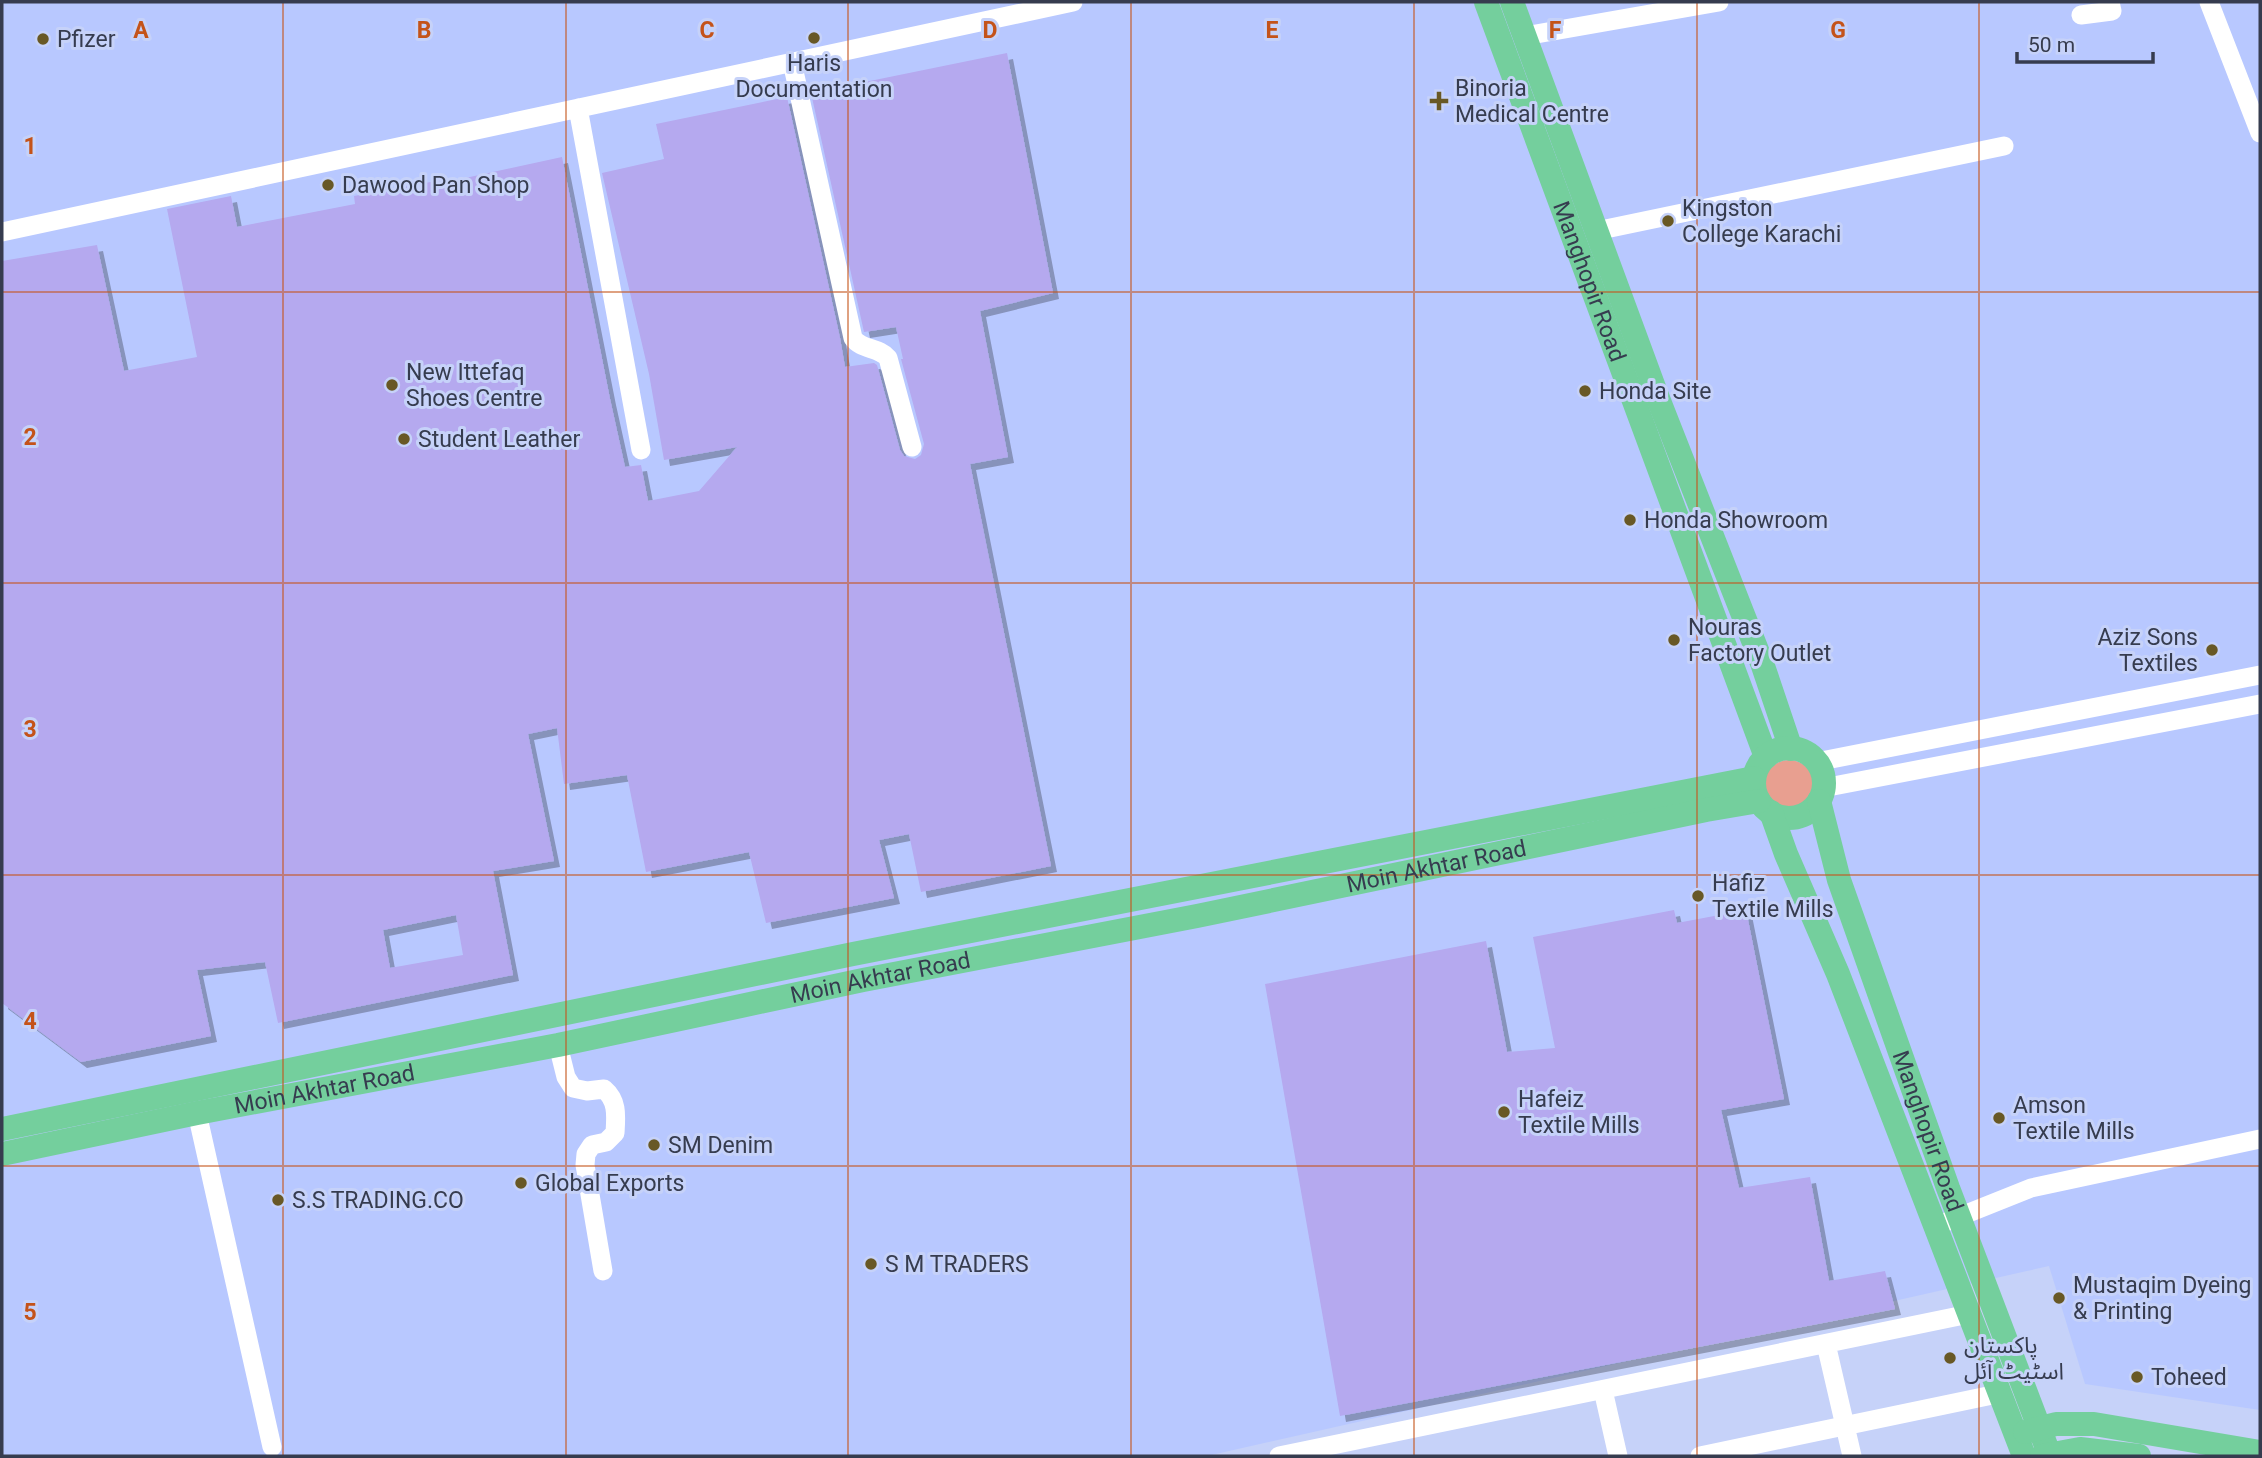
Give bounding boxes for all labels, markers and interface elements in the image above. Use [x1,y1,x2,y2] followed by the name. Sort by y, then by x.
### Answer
[133,17,149,44] text: A
[417,17,431,44] text: B
[699,17,715,44] text: C
[983,17,997,44] text: D
[1266,17,1279,44] text: E
[1549,17,1562,44] text: F
[1830,17,1846,44] text: G
[2017,21,2154,65] scale bar
[57,26,116,53] place label: Pfizer
[806,30,822,46] marker: Haris Documentation
[35,31,51,47] marker: Pfizer
[2028,33,2075,57] text: 50 m
[736,50,892,103] place label: Haris Documentation
[1455,75,1609,128] place label: Binoria Medical Centre
[1429,91,1449,111] marker: Binoria Medical Centre
[23,133,37,160] text: 1
[342,172,529,199] place label: Dawood Pan Shop
[320,177,336,193] marker: Dawood Pan Shop
[1682,195,1841,248] place label: Kingston College Karachi
[1547,198,1631,365] street label: Manghopir Road
[1660,213,1676,229] marker: Kingston College Karachi
[406,359,542,412] place label: New Ittefaq Shoes Centre
[384,377,400,393] marker: New Ittefaq Shoes Centre
[1599,378,1711,405] place label: Honda Site
[1577,383,1593,399] marker: Honda Site
[23,424,37,451] text: 2
[418,426,580,453] place label: Student Leather
[396,431,412,447] marker: Student Leather
[1644,507,1828,534] place label: Honda Showroom
[1622,512,1638,528] marker: Honda Showroom
[1688,614,1831,667] place label: Nouras Factory Outlet
[2097,624,2198,677] place label: Aziz Sons Textiles
[1666,632,1682,648] marker: Nouras Factory Outlet
[2204,642,2220,658] marker: Aziz Sons Textiles
[23,716,37,743] text: 3
[1344,835,1529,899] street label: Moin Akhtar Road
[1712,870,1834,923] place label: Hafiz Textile Mills
[1690,888,1706,904] marker: Hafiz Textile Mills
[788,947,973,1009] street label: Moin Akhtar Road
[23,1008,37,1035] text: 4
[1887,1047,1969,1216] street label: Manghopir Road
[232,1059,417,1120] street label: Moin Akhtar Road
[1518,1086,1640,1139] place label: Hafeiz Textile Mills
[2013,1092,2135,1145] place label: Amson Textile Mills
[1496,1104,1512,1120] marker: Hafeiz Textile Mills
[1991,1110,2007,1126] marker: Amson Textile Mills
[668,1132,773,1159] place label: SM Denim
[646,1137,662,1153] marker: SM Denim
[535,1170,684,1197] place label: Global Exports
[513,1175,529,1191] marker: Global Exports
[292,1187,464,1214] place label: S.S TRADING.CO
[270,1192,286,1208] marker: S.S TRADING.CO
[885,1251,1029,1278] place label: S M TRADERS
[863,1256,879,1272] marker: S M TRADERS
[2073,1272,2251,1325] place label: Mustaqim Dyeing & Printing
[2051,1290,2067,1306] marker: Mustaqim Dyeing & Printing
[23,1299,37,1326] text: 5
[1964,1332,2064,1385] place label: پاکستان اسٹیٹ آئل
[1942,1350,1958,1366] marker: پاکستان اسٹیٹ آئل
[2151,1364,2227,1391] place label: Toheed
[2129,1369,2145,1385] marker: Toheed

